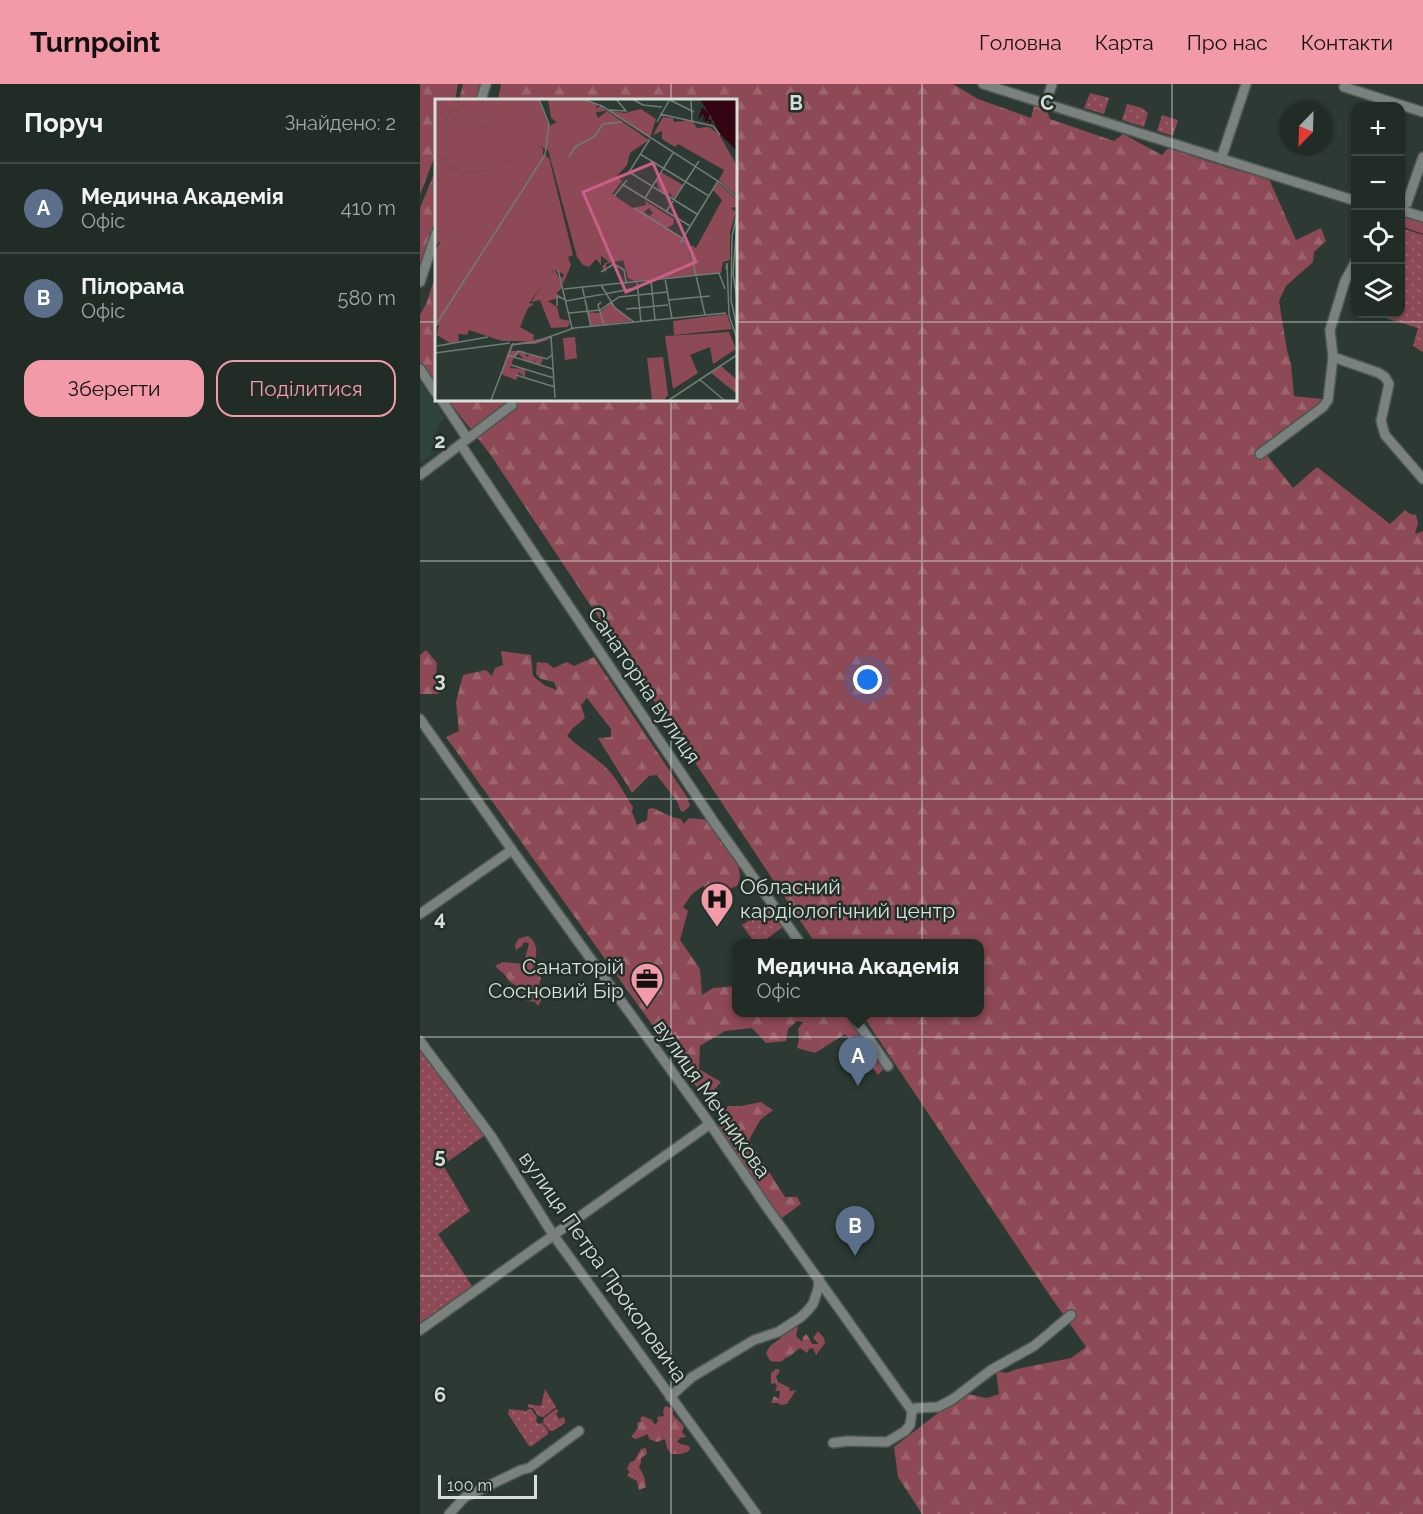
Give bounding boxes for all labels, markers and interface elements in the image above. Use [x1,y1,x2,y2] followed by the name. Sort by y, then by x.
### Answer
[30,26,160,59] text: Turnpoint
[979,30,1062,55] text: Головна
[1095,30,1154,55] text: Карта
[1187,30,1268,55] text: Про нас
[1301,30,1393,55] text: Контакти
[789,91,803,115] text: B
[1040,91,1054,115] text: C
[435,99,736,400] inset map
[1279,102,1333,156] north arrow
[1351,102,1405,318] map controls
[1351,102,1405,156] button: +
[24,108,103,138] text: Поруч
[284,111,396,135] text: Знайдено: 2
[1351,156,1405,210] button: −
[81,183,284,209] text: Медична Академія
[37,196,50,220] text: A
[341,196,396,220] text: 410 m
[81,209,125,233] text: Офіс
[1351,210,1405,264] button: locate
[1351,264,1405,318] button: layers
[81,273,184,299] text: Пілорама
[37,286,50,310] text: B
[338,286,396,310] text: 580 m
[81,299,125,323] text: Офіс
[24,360,204,417] button: Зберегти
[216,360,396,417] button: Поділитися
[434,429,446,453] text: 2
[583,601,706,768] street label: Санаторна вулиця
[853,665,882,694] your location
[434,668,446,692] text: 3
[740,874,955,923] place label: Обласний кардіологічний центр
[699,881,735,928] hospital icon: Обласний кардіологічний центр
[434,906,446,930] text: 4
[732,939,984,1017] popup
[757,953,959,979] text: Медична Академія
[488,954,624,1003] place label: Санаторій Сосновий Бір
[629,961,665,1008] office icon: Санаторій Сосновий Бір
[757,979,801,1003] text: Офіс
[649,1015,776,1183] street label: вулиця Мечникова
[838,1036,878,1086] pin: A
[434,1144,446,1168] text: 5
[514,1146,693,1387] street label: вулиця Петра Прокоповича
[836,1206,874,1256] pin: B
[434,1383,446,1407] text: 6
[438,1472,537,1500] scale bar
[447,1476,492,1495] text: 100 m

